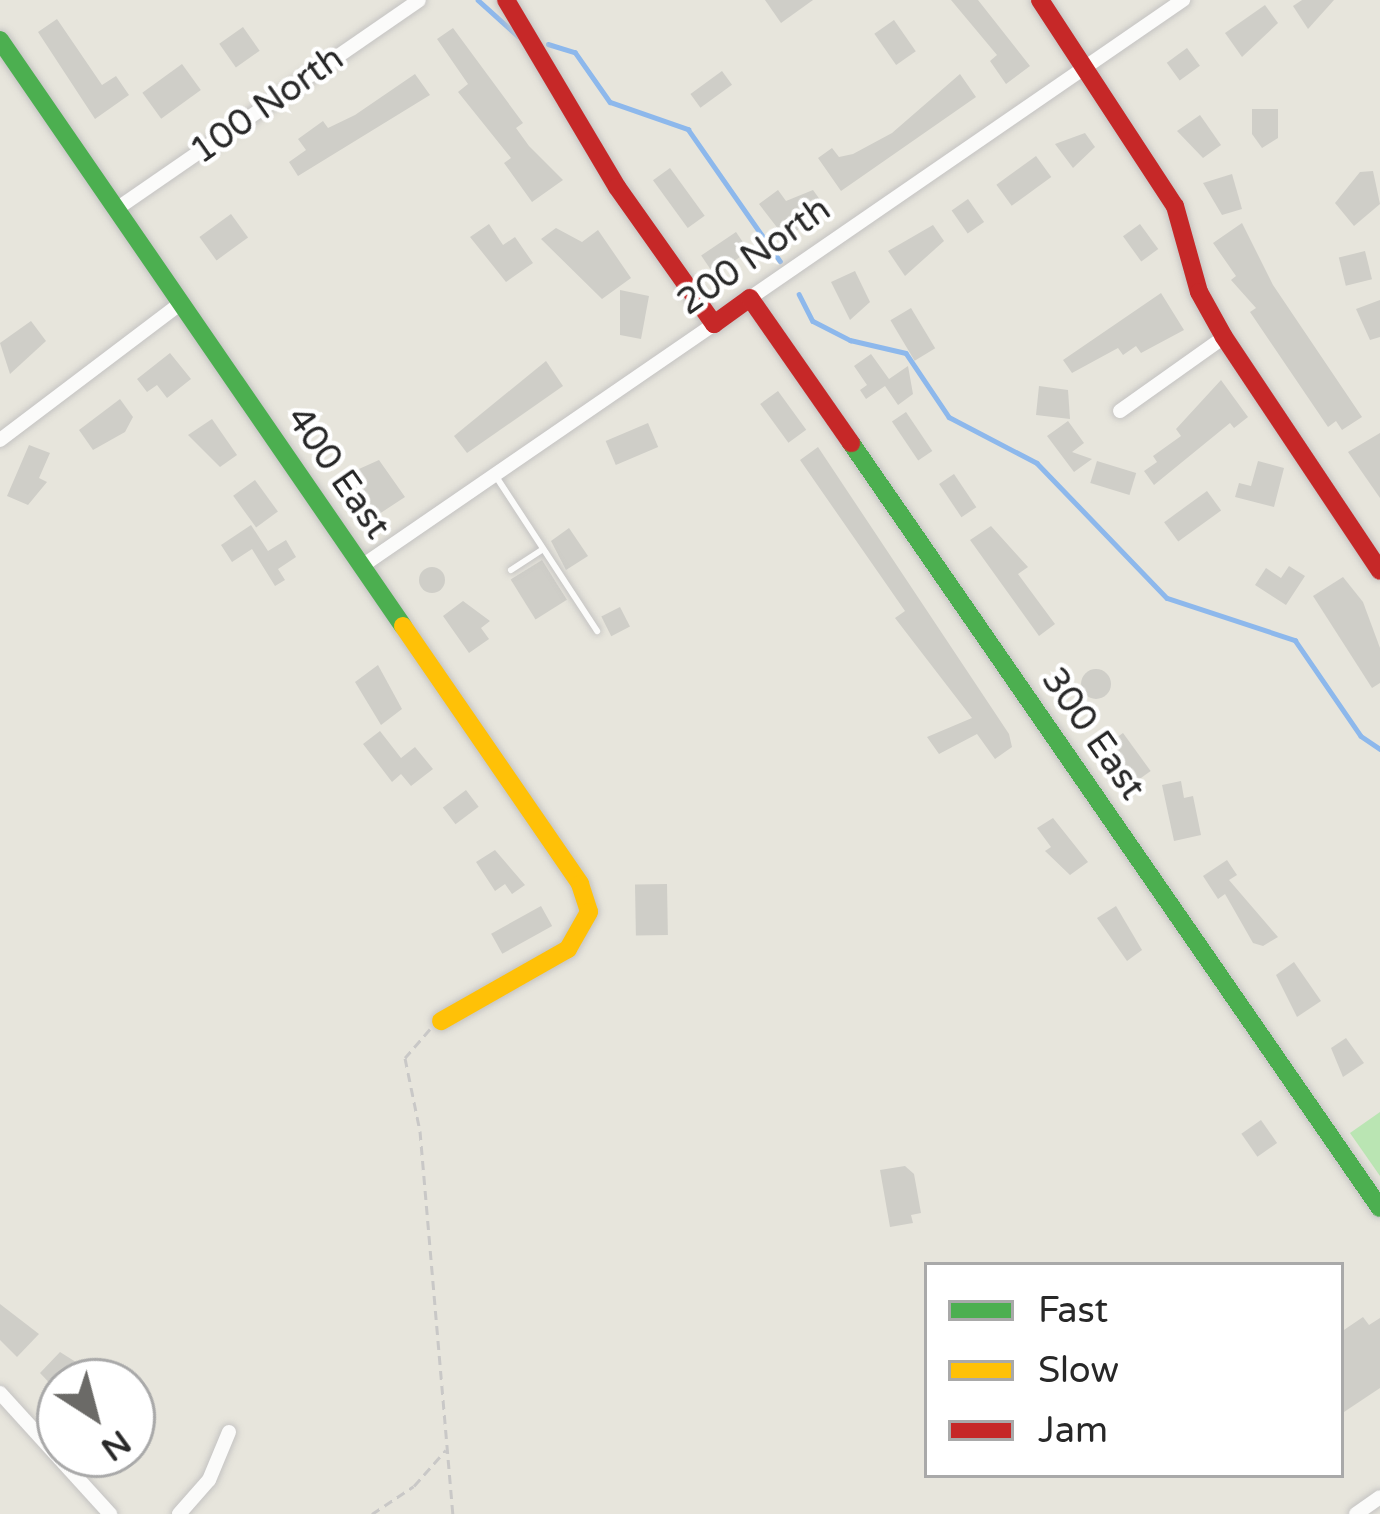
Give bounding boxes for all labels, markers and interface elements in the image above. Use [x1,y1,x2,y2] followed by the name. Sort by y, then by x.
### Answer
[182,37,352,173] street label: 100 North
[669,188,839,324] street label: 200 North
[277,399,399,547] street label: 400 East
[1032,660,1154,808] street label: 300 East
[924,1262,1344,1478] legend
[1038,1289,1108,1332] text: Fast
[1038,1349,1119,1392] text: Slow
[36,1358,156,1478] north arrow
[1038,1409,1108,1452] text: Jam
[94,1422,138,1469] text: N

